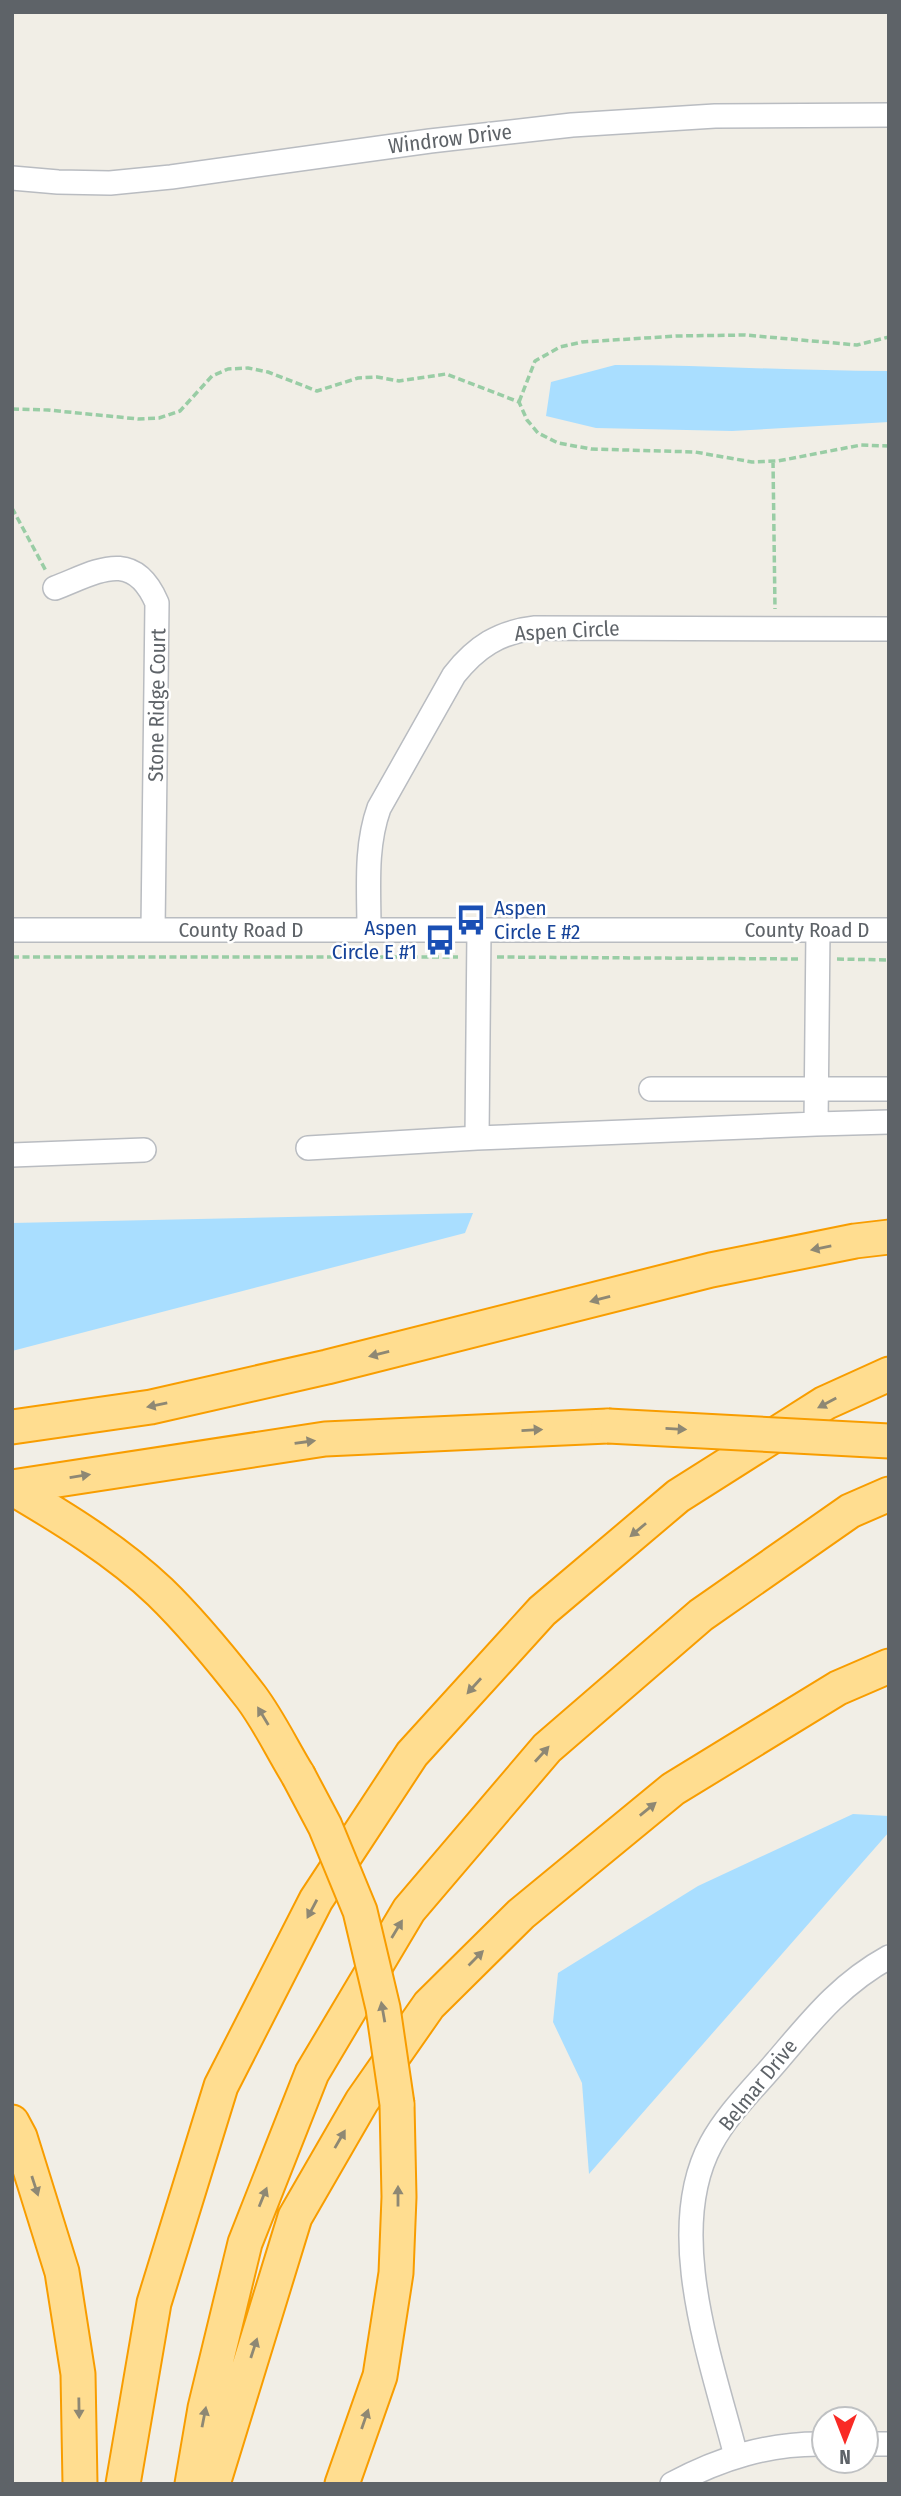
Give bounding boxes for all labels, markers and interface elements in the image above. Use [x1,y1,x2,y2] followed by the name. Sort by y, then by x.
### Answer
[387,119,513,159] street label: Windrow Drive
[514,615,620,647] street label: Aspen Circle
[143,628,171,782] street label: Stone Ridge Court
[494,895,580,945] place label: Aspen Circle E #2
[454,903,488,937] bus stop icon: Aspen Circle E #2
[332,915,417,965] place label: Aspen Circle E #1
[178,917,304,943] street label: County Road D
[744,917,870,943] street label: County Road D
[423,923,457,957] bus stop icon: Aspen Circle E #1
[810,1243,832,1254] one-way arrow
[589,1294,611,1305] one-way arrow
[368,1349,390,1360] one-way arrow
[817,1397,837,1409] one-way arrow
[146,1400,168,1411] one-way arrow
[521,1424,543,1435] one-way arrow
[665,1424,687,1435] one-way arrow
[294,1437,316,1448] one-way arrow
[69,1470,91,1481] one-way arrow
[630,1522,647,1537] one-way arrow
[466,1677,482,1694] one-way arrow
[256,1707,269,1726] one-way arrow
[534,1745,550,1763] one-way arrow
[639,1802,657,1817] one-way arrow
[306,1899,317,1919] one-way arrow
[391,1920,404,1939] one-way arrow
[468,1950,484,1967] one-way arrow
[378,2001,389,2023] one-way arrow
[713,2034,803,2136] street label: Belmar Drive
[334,2129,346,2149] one-way arrow
[30,2175,41,2196] one-way arrow
[392,2184,404,2206] one-way arrow
[257,2187,268,2208] one-way arrow
[249,2337,260,2358] one-way arrow
[73,2397,85,2419] one-way arrow
[810,2405,880,2475] north arrow
[199,2406,210,2428] one-way arrow
[360,2409,371,2430] one-way arrow
[839,2445,851,2468] text: N

